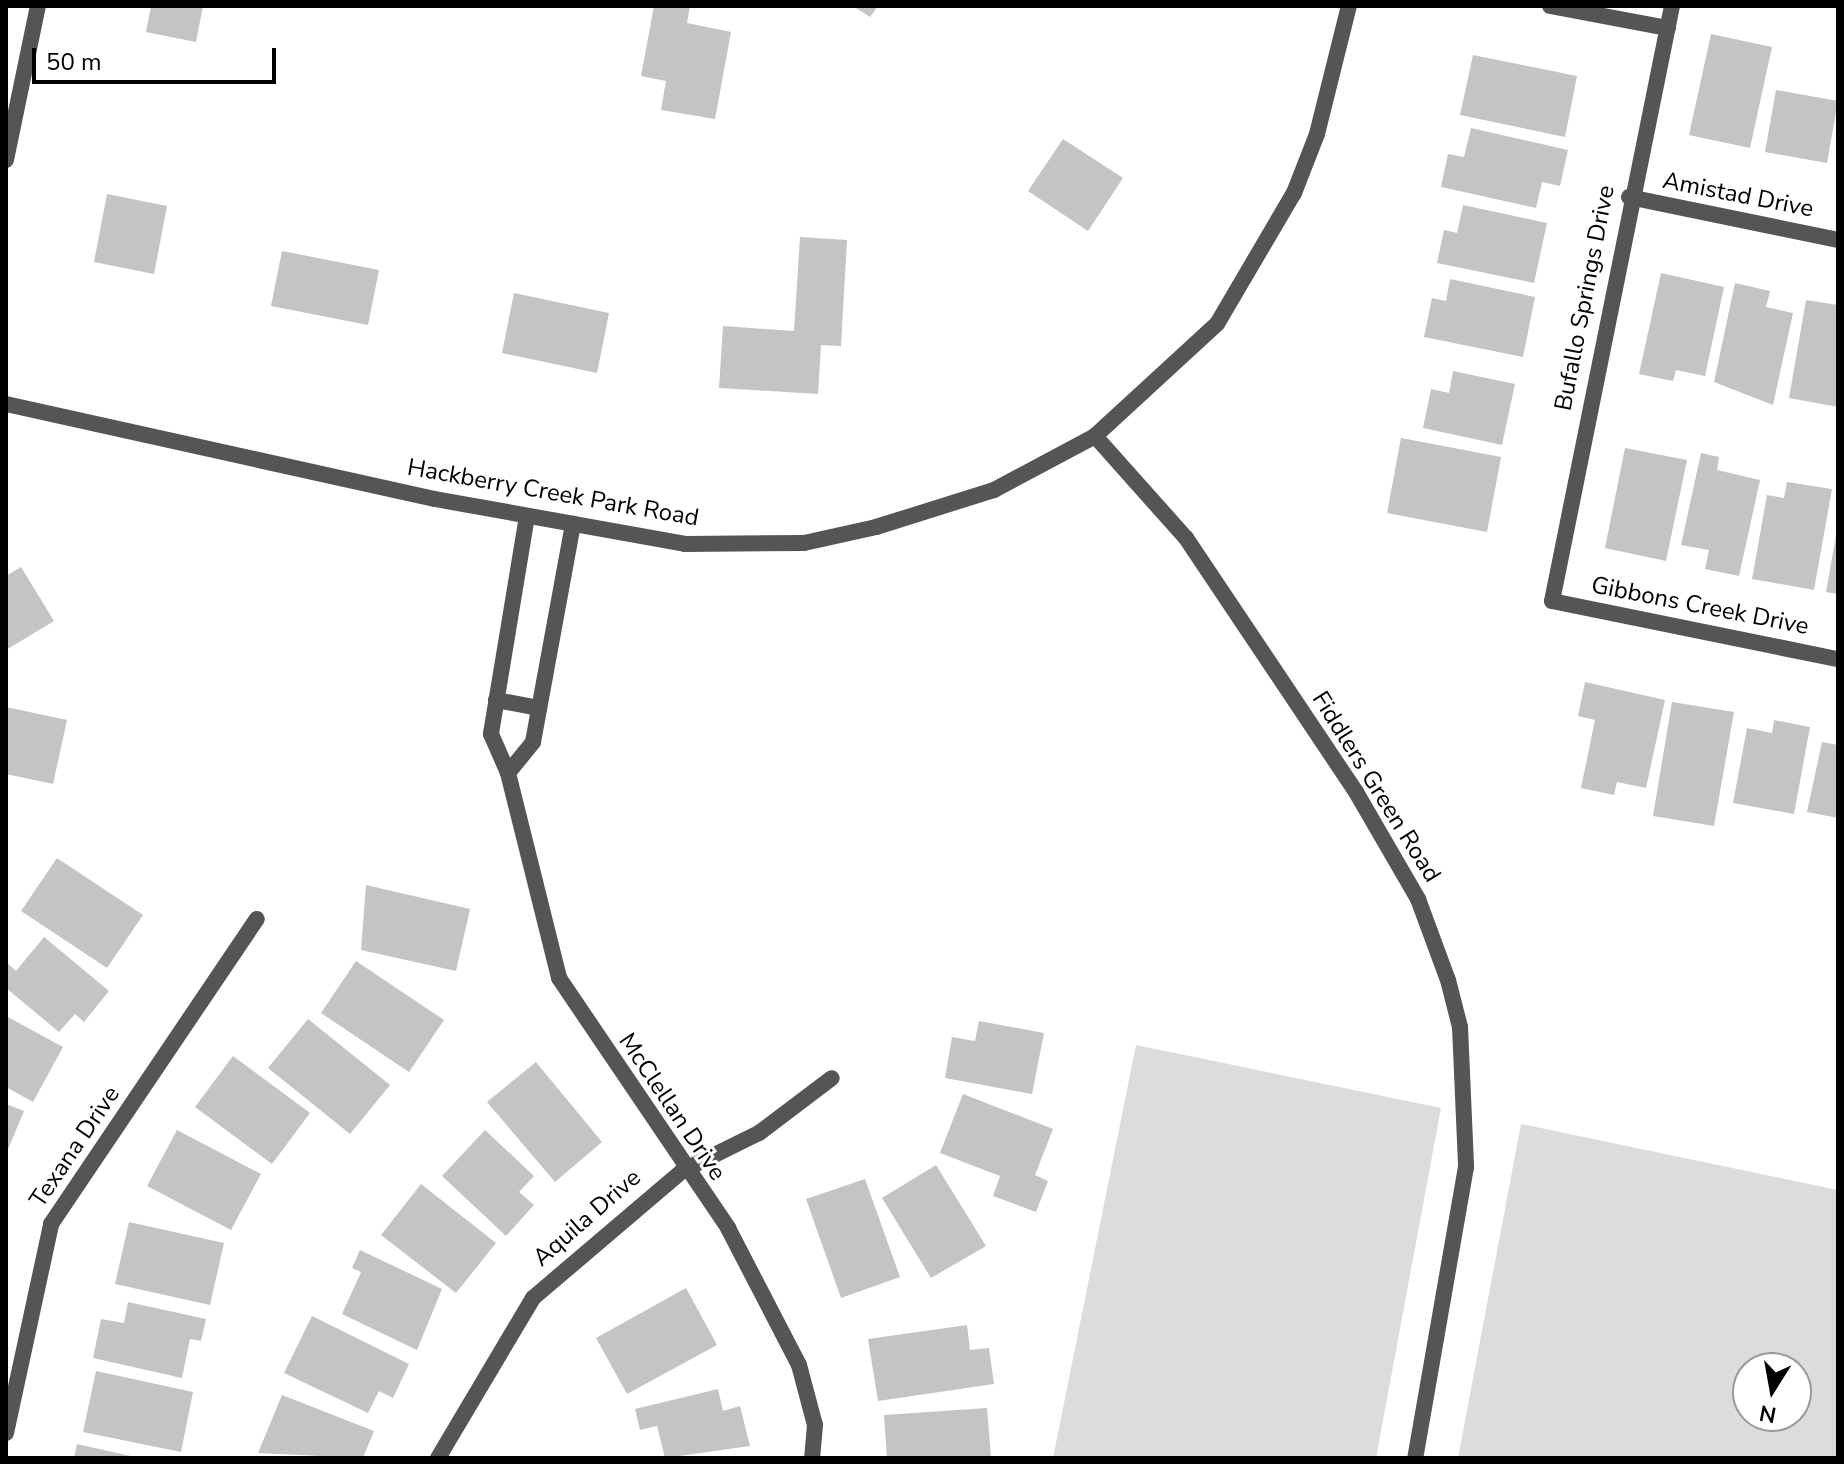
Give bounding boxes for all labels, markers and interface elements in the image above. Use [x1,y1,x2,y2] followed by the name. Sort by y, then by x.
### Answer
[36,32,280,82] scale bar
[46,46,102,78] text: 50 m
[1660,166,1816,224] street label: Amistad Drive
[1549,183,1621,413] street label: Bufallo Springs Drive
[405,453,701,533] street label: Hackberry Creek Park Road
[1589,571,1811,641] street label: Gibbons Creek Drive
[1306,686,1446,888] street label: Fiddlers Green Road
[612,1028,732,1186] street label: McClellan Drive
[24,1081,126,1213] street label: Texana Drive
[527,1163,647,1273] street label: Aquila Drive
[1732,1352,1812,1432] north arrow
[1757,1397,1779,1430] text: N

